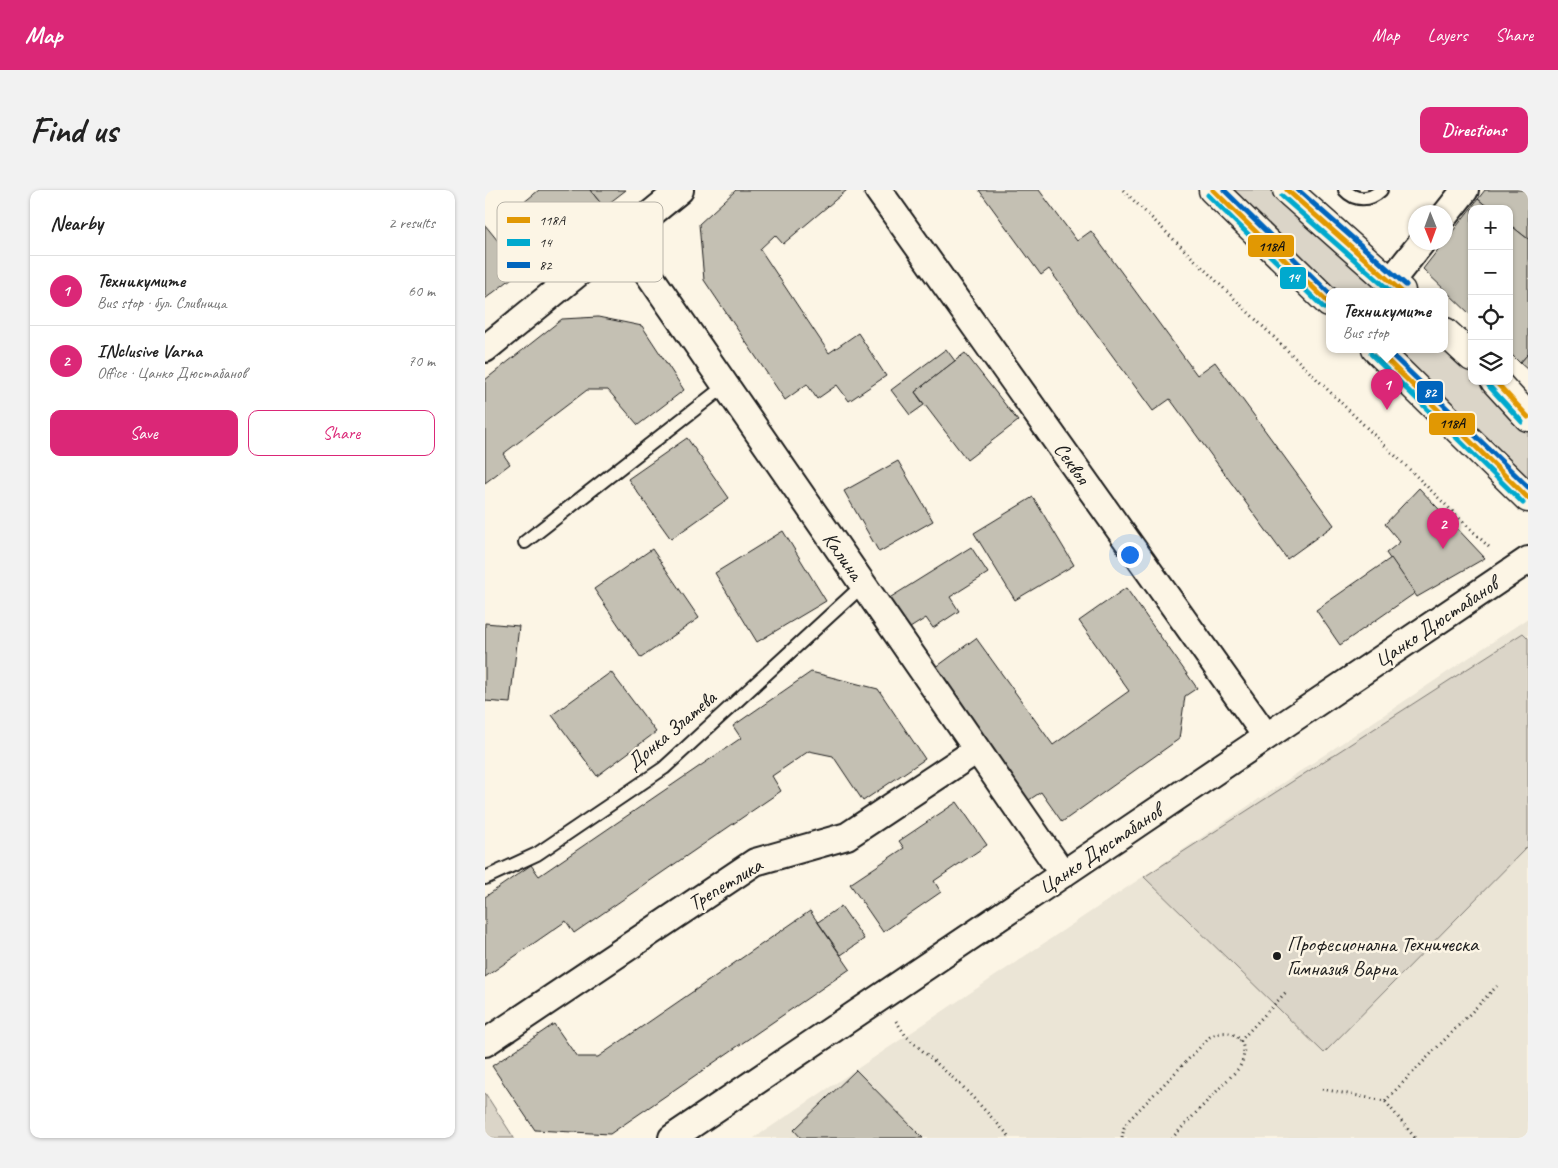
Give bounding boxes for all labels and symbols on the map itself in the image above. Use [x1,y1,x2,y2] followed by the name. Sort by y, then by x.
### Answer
[497,202,663,282] legend
[1408,205,1453,250] north arrow
[539,212,566,229] text: 118А
[539,234,553,251] text: 14
[1247,234,1295,258] line badge: 118А
[1258,238,1285,255] text: 118А
[539,257,553,274] text: 82
[1279,266,1307,290] line badge: 14
[1287,269,1301,286] text: 14
[1371,369,1403,410] pin: 1
[1416,380,1444,404] line badge: 82
[1424,384,1438,401] text: 82
[1428,412,1476,436] line badge: 118А
[1439,415,1466,432] text: 118А
[1048,437,1097,491] street label: Секвоя
[1427,508,1459,549] pin: 2
[817,527,870,587] street label: Калина
[1117,542,1143,568] your location
[1369,569,1507,673] street label: Цанко Дюстабанов
[621,684,723,775] street label: Донка Златева
[1033,796,1171,900] street label: Цанко Дюстабанов
[683,851,768,916] street label: Трепетлика
[1287,931,1480,981] place label: Професионална Техническа Гимназия Варна
[1271,950,1283,962] marker: Професионална Техническа Гимназия Варна

